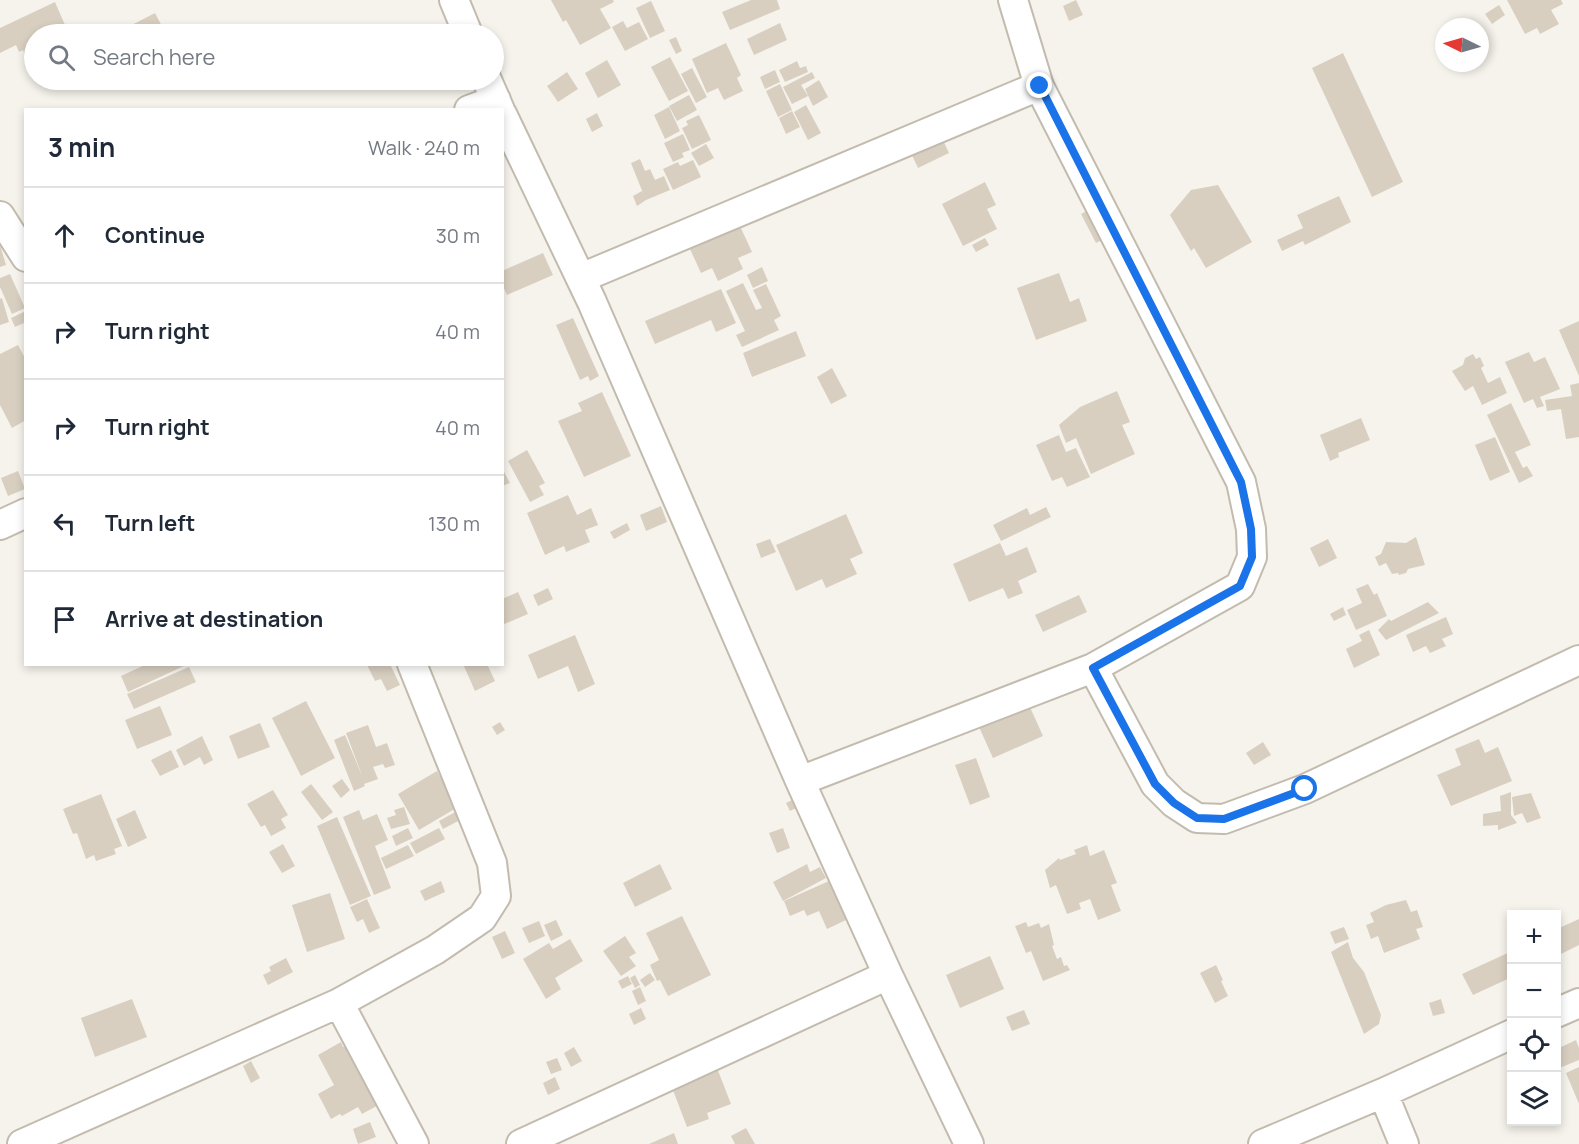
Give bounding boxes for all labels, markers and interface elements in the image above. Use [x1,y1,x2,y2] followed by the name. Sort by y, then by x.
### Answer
[1435,18,1489,72] north arrow
[24,24,504,90] search box
[45,41,78,74] icon: search
[93,42,215,72] text: Search here
[1026,72,1052,98] route end
[48,129,115,165] text: 3 min
[368,134,480,161] text: Walk · 240 m
[48,219,81,252] icon: ahead
[105,220,205,250] text: Continue
[436,222,480,249] text: 30 m
[48,315,81,348] icon: right
[105,316,210,346] text: Turn right
[435,318,480,345] text: 40 m
[48,411,81,444] icon: right
[105,412,210,442] text: Turn right
[435,414,480,441] text: 40 m
[48,507,81,540] icon: left
[105,508,195,538] text: Turn left
[428,510,480,537] text: 130 m
[48,603,81,636] icon: arrive
[105,604,323,634] text: Arrive at destination
[1291,775,1317,801] route start
[1507,910,1561,1126] map controls
[1507,910,1561,964] button: +
[1507,964,1561,1018] button: −
[1507,1018,1561,1072] button: locate
[1507,1072,1561,1126] button: layers

